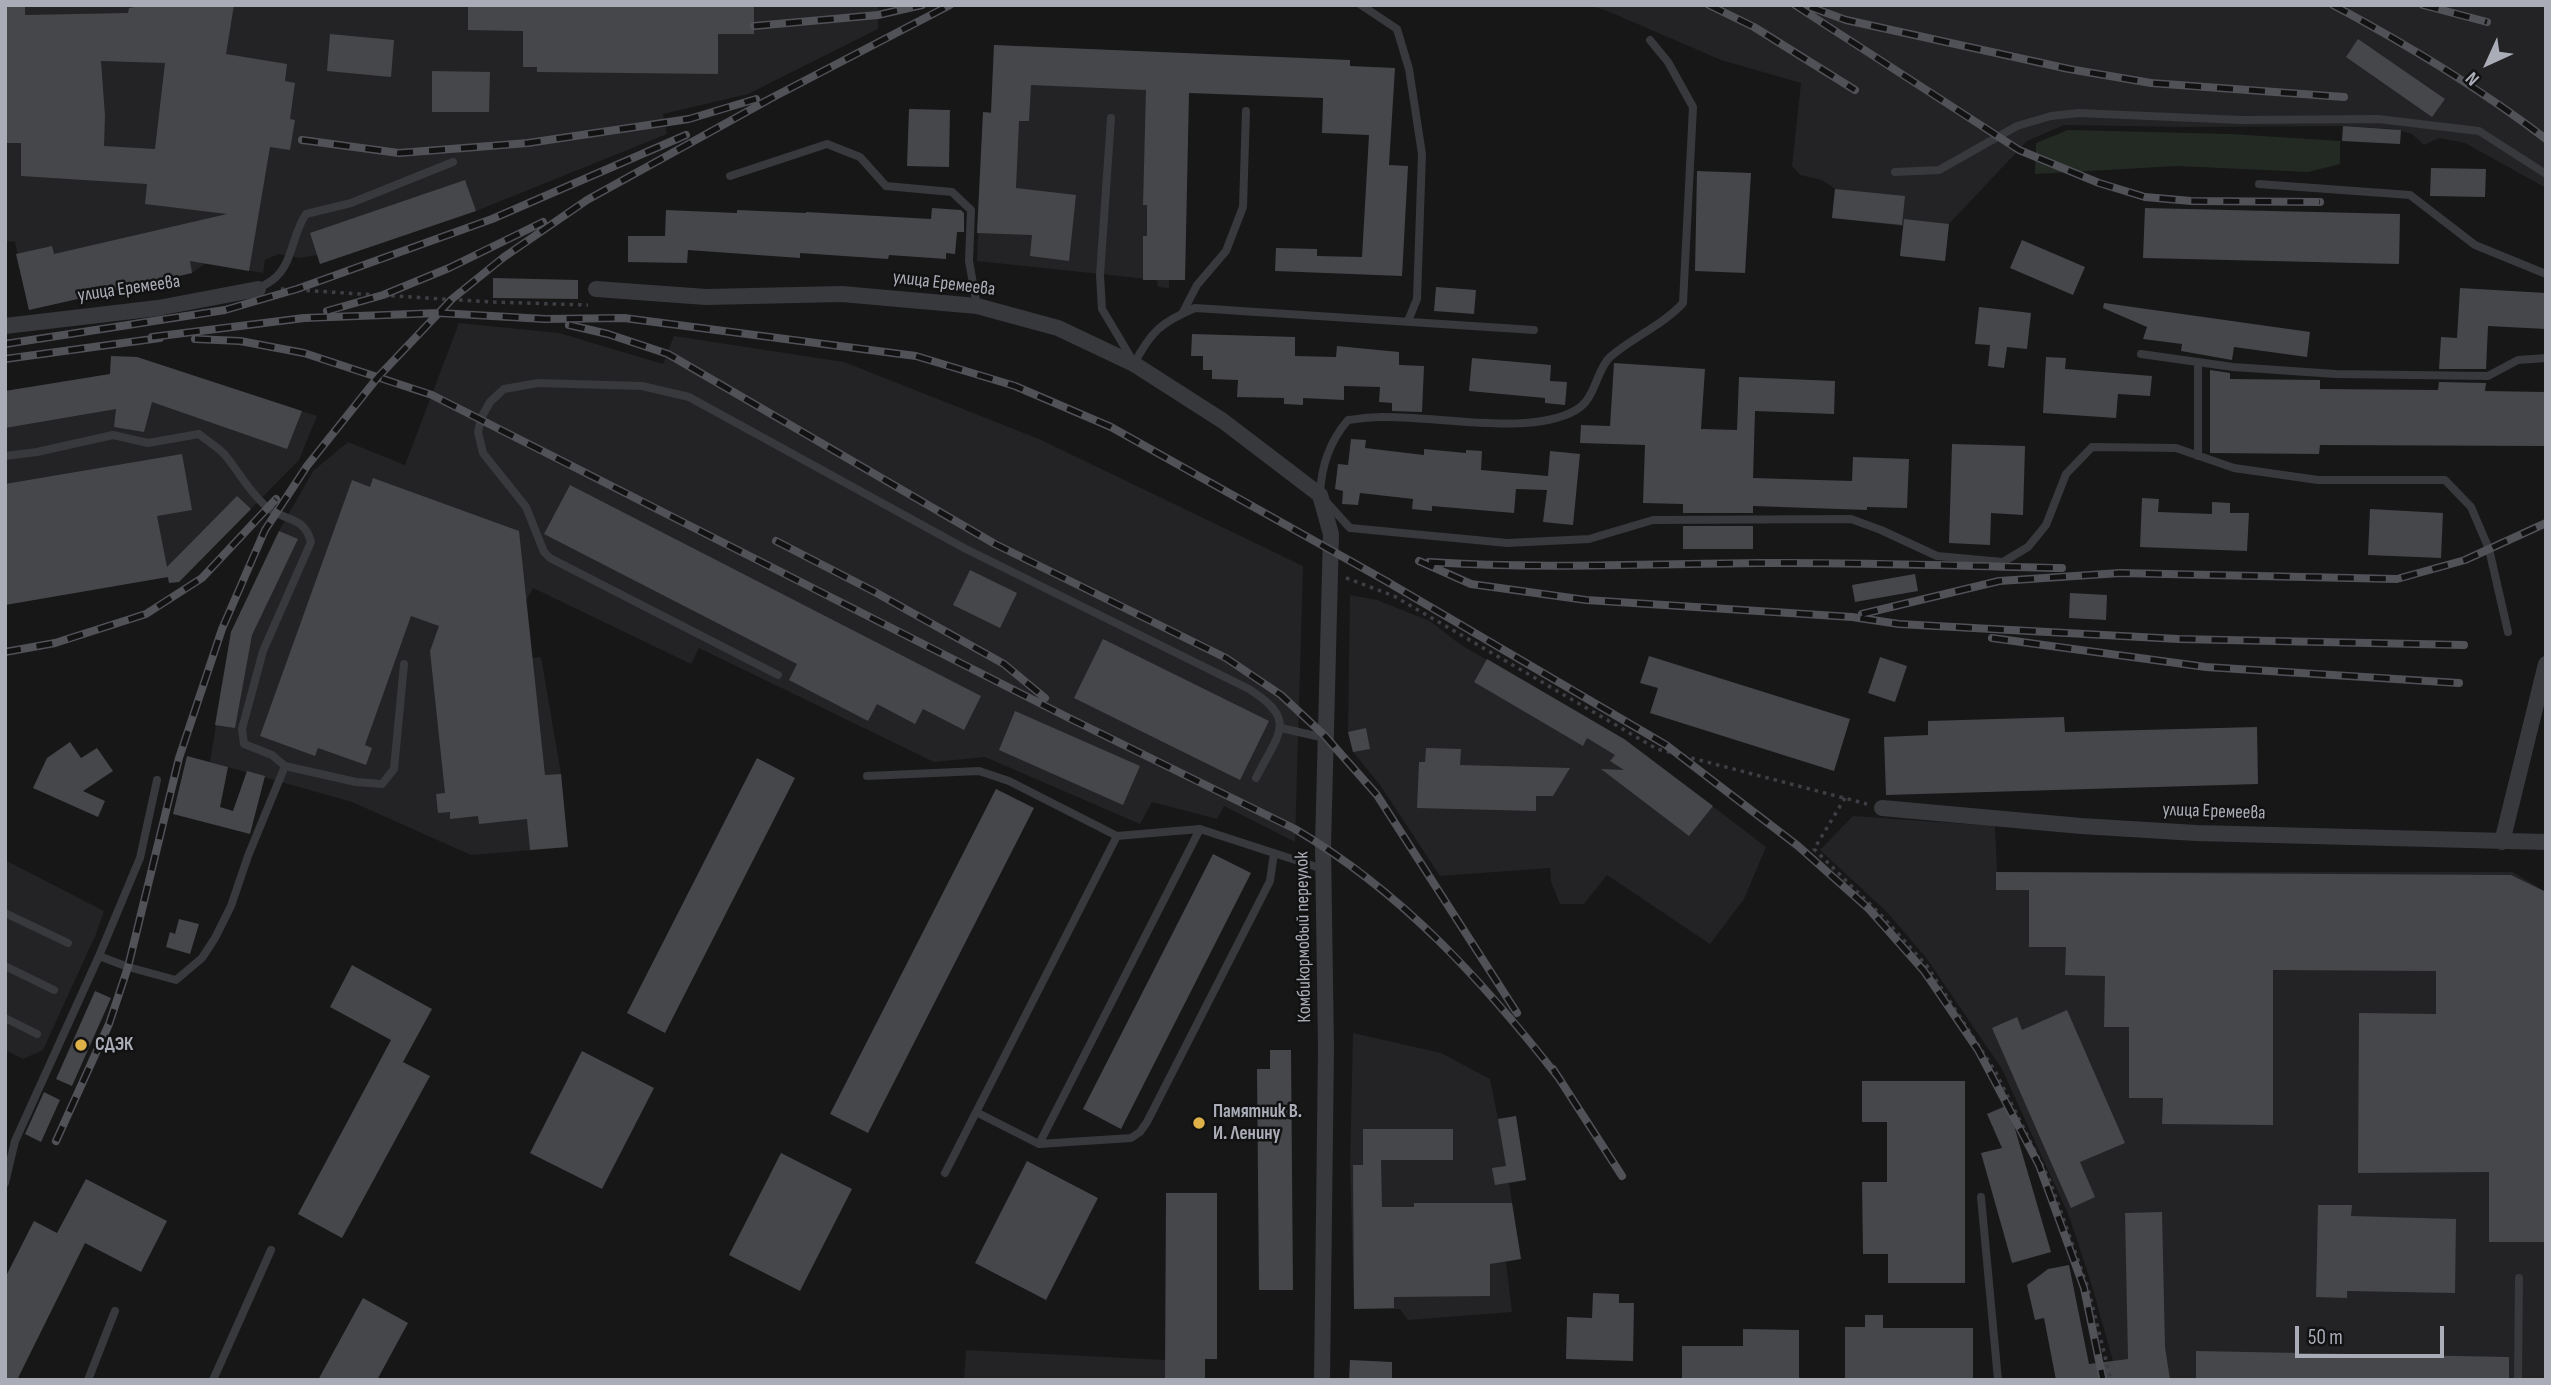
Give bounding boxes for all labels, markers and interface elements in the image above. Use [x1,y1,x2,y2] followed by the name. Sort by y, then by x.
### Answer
[2453,28,2523,98] north arrow
[2461,66,2485,90] text: N
[891,266,997,302] street label: улица Еремеева
[76,271,182,307] street label: улица Еремеева
[2162,799,2266,825] street label: улица Еремеева
[1291,851,1317,1023] street label: Комбикормовый переулок
[95,1034,133,1056] place label: СДЭК
[73,1037,89,1053] marker: СДЭК
[1213,1101,1302,1145] place label: Памятник В. И. Ленину
[1191,1115,1207,1131] marker: Памятник В. И. Ленину
[2299,1312,2448,1356] scale bar
[2308,1325,2343,1350] text: 50 m

